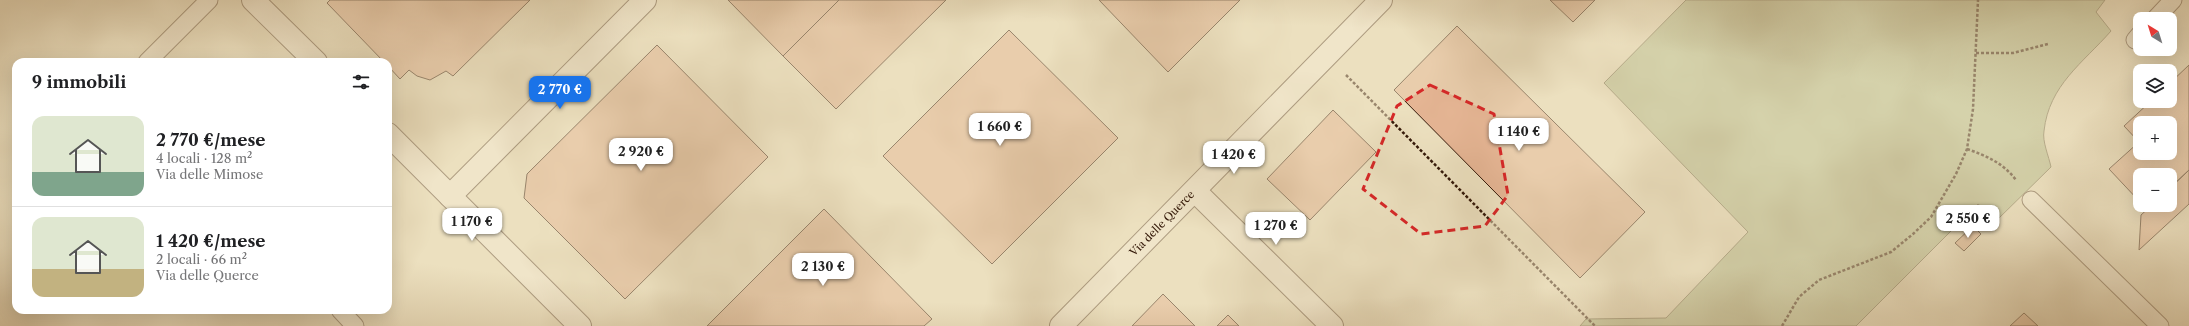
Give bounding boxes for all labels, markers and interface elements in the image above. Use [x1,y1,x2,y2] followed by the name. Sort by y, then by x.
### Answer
[2133,12,2177,56] north arrow
[2133,12,2177,212] map controls
[2133,64,2177,108] button: layers
[350,71,372,93] icon: filters
[32,72,126,92] text: 9 immobili
[523,76,597,110] pin: 2 770 €
[538,81,582,97] text: 2 770 €
[963,113,1037,147] pin: 1 660 €
[2133,116,2177,160] button: +
[978,118,1022,134] text: 1 660 €
[1482,118,1556,152] pin: 1 140 €
[1498,123,1540,139] text: 1 140 €
[156,130,265,150] text: 2 770 €/mese
[64,132,112,180] icon: home
[604,138,678,172] pin: 2 920 €
[1197,141,1271,175] pin: 1 420 €
[618,143,664,159] text: 2 920 €
[1212,146,1256,162] text: 1 420 €
[156,150,252,166] text: 4 locali · 128 m²
[156,166,263,182] text: Via delle Mimose
[2133,168,2177,212] button: −
[1126,187,1197,260] street label: Via delle Querce
[1931,205,2005,239] pin: 2 550 €
[435,208,509,242] pin: 1 170 €
[1945,210,1991,226] text: 2 550 €
[1239,212,1313,246] pin: 1 270 €
[451,213,493,229] text: 1 170 €
[1254,217,1298,233] text: 1 270 €
[156,231,265,251] text: 1 420 €/mese
[64,233,112,281] icon: home
[156,251,247,267] text: 2 locali · 66 m²
[786,253,860,287] pin: 2 130 €
[801,258,845,274] text: 2 130 €
[156,267,259,283] text: Via delle Querce

